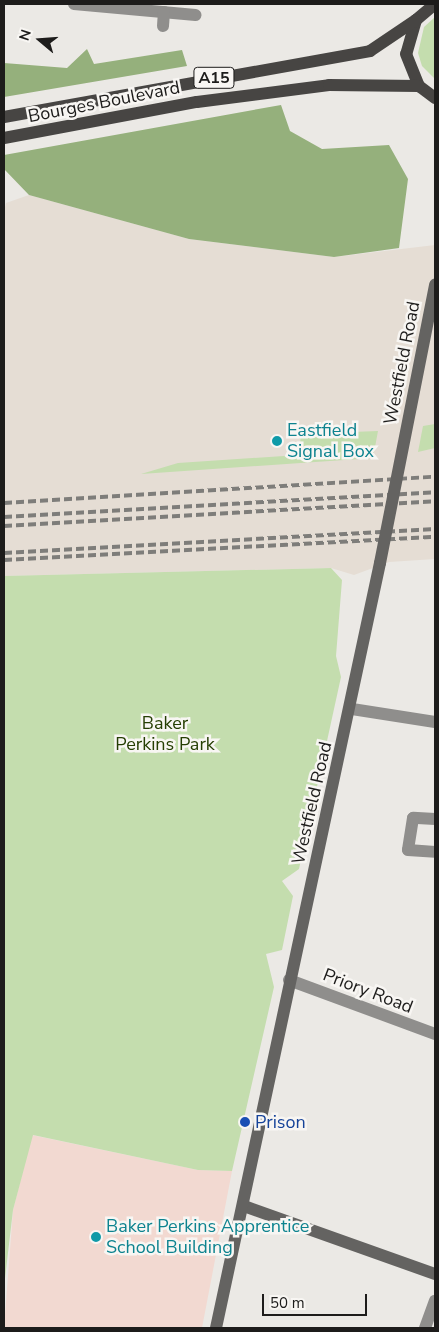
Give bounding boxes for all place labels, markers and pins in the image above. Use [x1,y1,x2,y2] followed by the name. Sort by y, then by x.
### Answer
[287,420,374,462] place label: Eastfield Signal Box
[271,435,283,447] marker: Eastfield Signal Box
[255,1111,306,1133] place label: Prison
[239,1116,251,1128] marker: Prison
[106,1216,309,1258] place label: Baker Perkins Apprentice School Building
[90,1231,102,1243] marker: Baker Perkins Apprentice School Building

